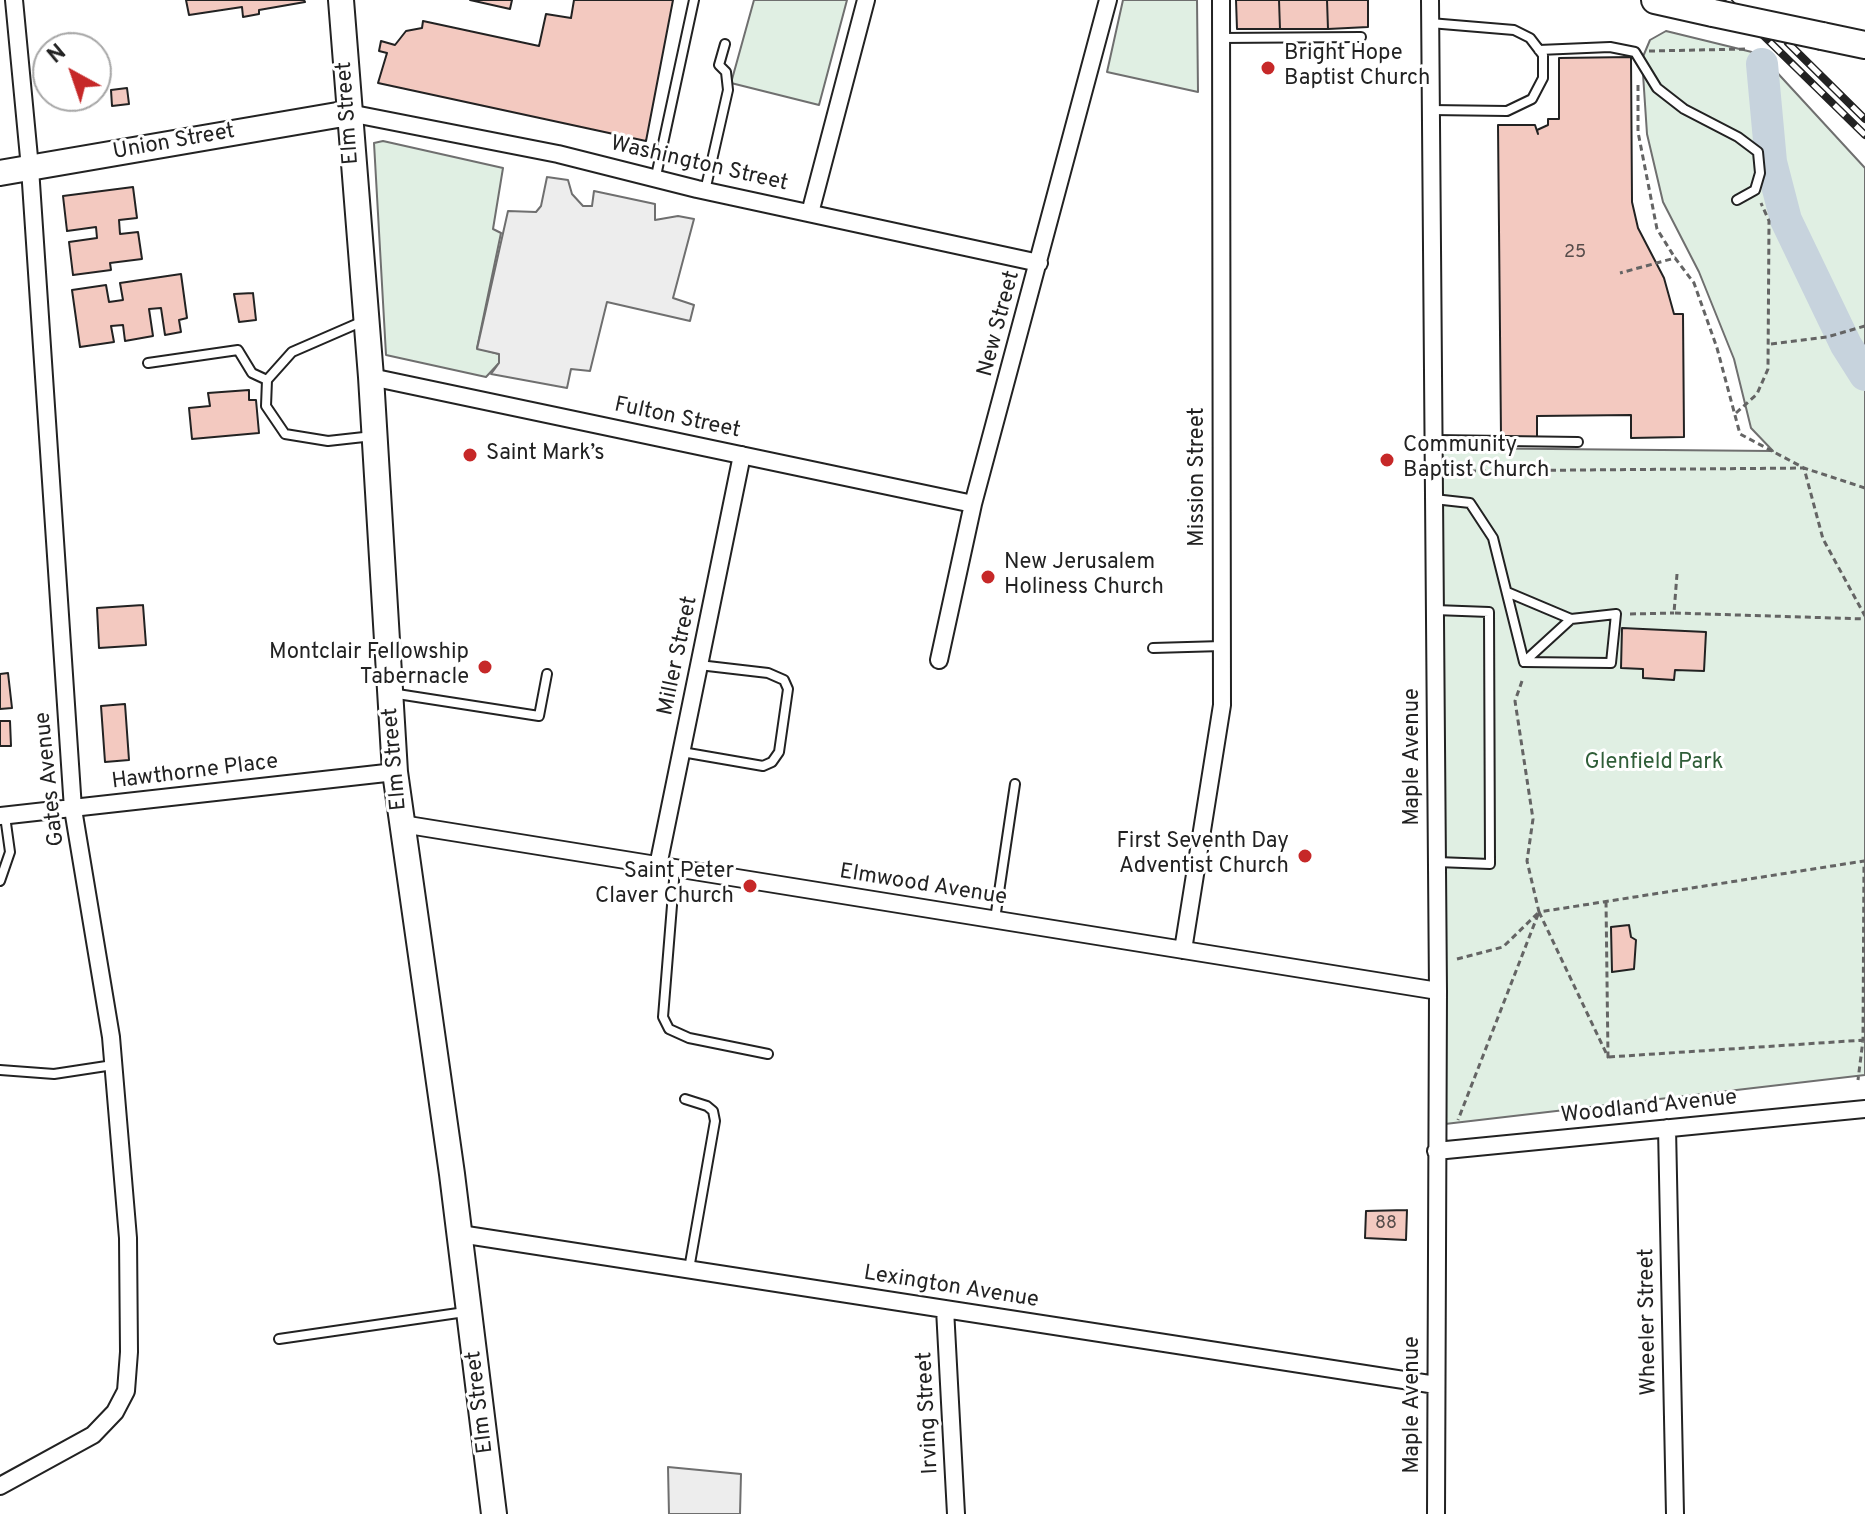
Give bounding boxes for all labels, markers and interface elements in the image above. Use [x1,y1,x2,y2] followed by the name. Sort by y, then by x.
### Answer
[32,32,112,112] north arrow
[43,39,72,70] text: N
[1284,42,1430,94] place label: Bright Hope Baptist Church
[1259,59,1277,77] marker: Bright Hope Baptist Church
[332,61,366,165] street label: Elm Street
[111,119,237,167] street label: Union Street
[608,132,790,198] street label: Washington Street
[1564,242,1586,264] house number: 25
[973,268,1027,380] street label: New Street
[612,393,742,445] street label: Fulton Street
[1186,407,1212,547] street label: Mission Street
[1403,434,1549,486] place label: Community Baptist Church
[486,442,605,468] place label: Saint Mark’s
[461,446,479,464] marker: Saint Mark’s
[1378,451,1396,469] marker: Community Baptist Church
[1004,551,1164,602] place label: New Jerusalem Holiness Church
[979,568,997,586] marker: New Jerusalem Holiness Church
[653,594,705,718] street label: Miller Street
[269,641,469,692] place label: Montclair Fellowship Tabernacle
[476,658,494,676] marker: Montclair Fellowship Tabernacle
[1401,688,1427,826] street label: Maple Avenue
[378,706,414,812] street label: Elm Street
[31,710,71,848] street label: Gates Avenue
[110,750,280,796] street label: Hawthorne Place
[1585,751,1723,777] park label: Glenfield Park
[1116,830,1289,882] place label: First Seventh Day Adventist Church
[1296,847,1314,865] marker: First Seventh Day Adventist Church
[595,860,734,912] place label: Saint Peter Claver Church
[837,860,1009,912] street label: Elmwood Avenue
[741,877,759,895] marker: Saint Peter Claver Church
[1560,1086,1738,1130] street label: Woodland Avenue
[1375,1213,1397,1235] house number: 88
[1635,1248,1663,1396] street label: Wheeler Street
[862,1261,1040,1315] street label: Lexington Avenue
[1401,1336,1427,1474] street label: Maple Avenue
[462,1349,500,1455] street label: Elm Street
[913,1351,945,1475] street label: Irving Street

